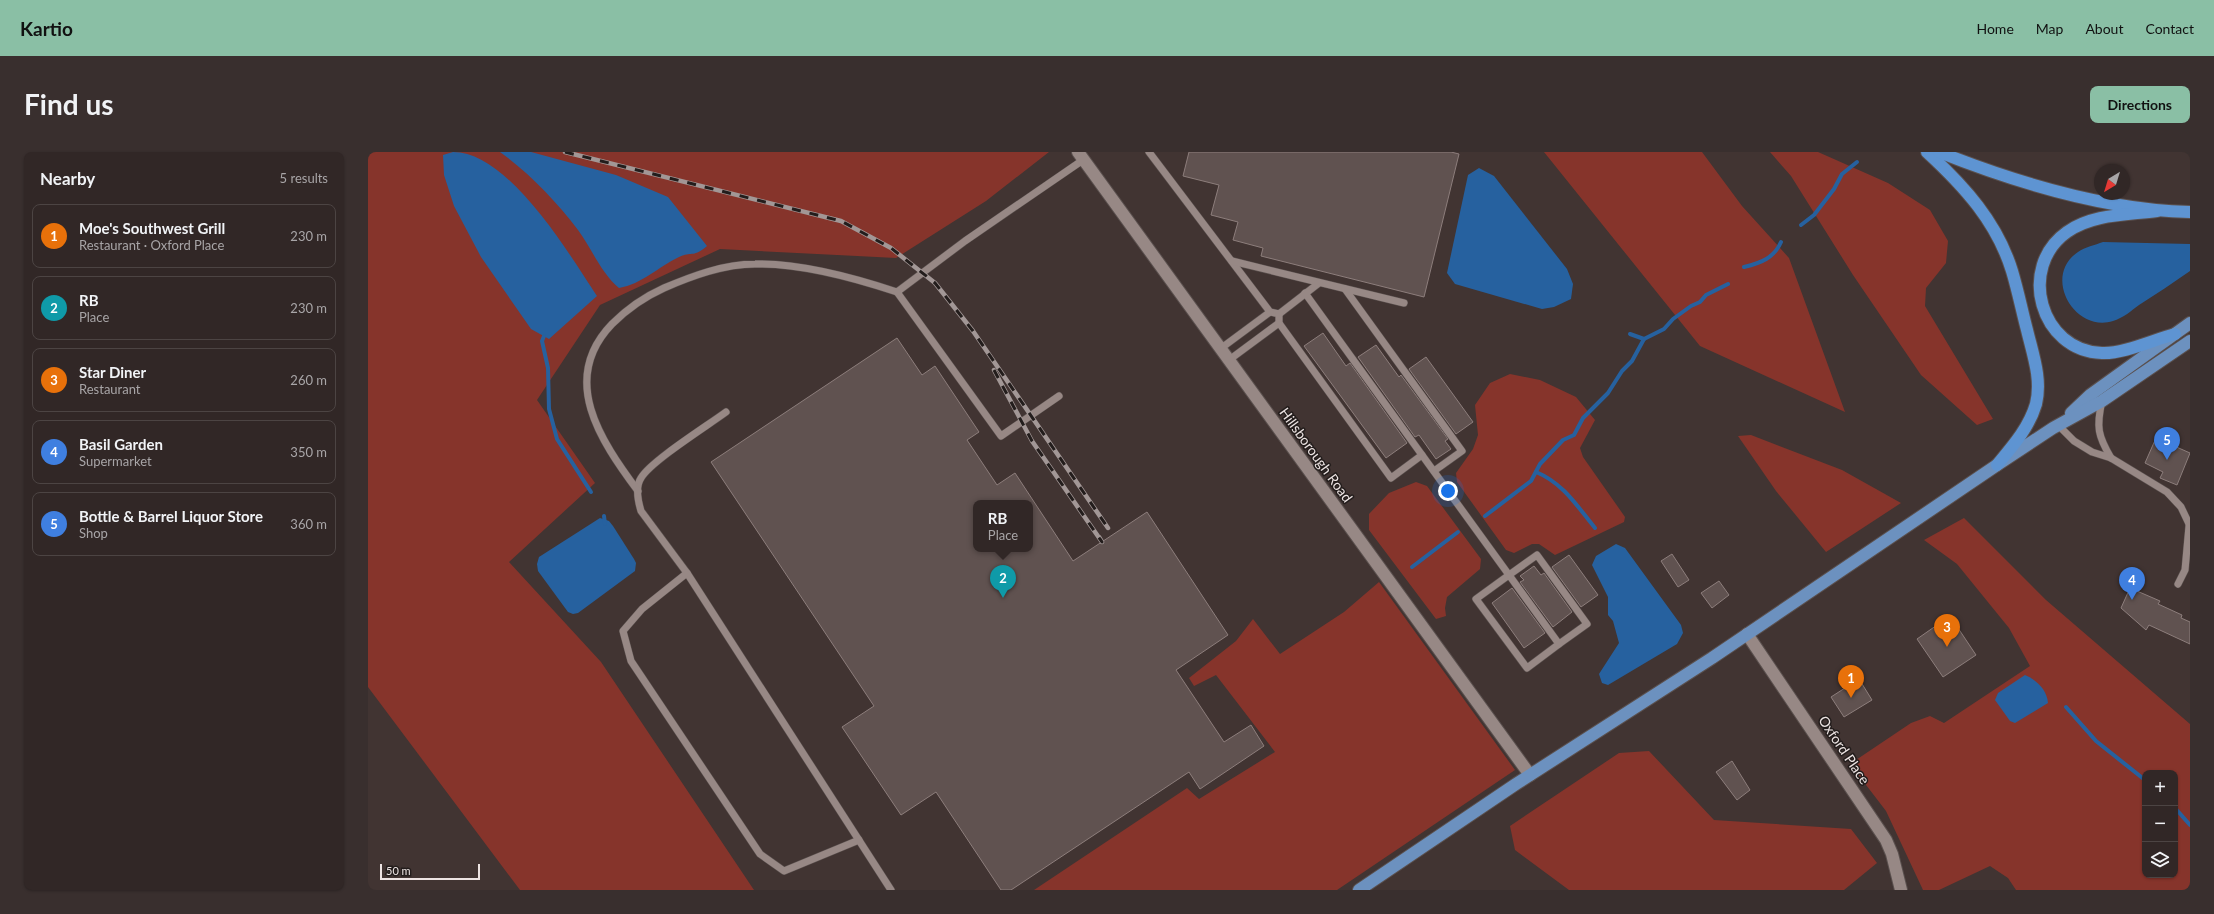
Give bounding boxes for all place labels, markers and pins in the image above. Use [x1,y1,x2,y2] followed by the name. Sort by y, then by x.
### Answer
[2154,427,2180,460] pin: 5
[990,565,1016,598] pin: 2
[2119,567,2145,600] pin: 4
[1934,614,1960,647] pin: 3
[1838,665,1864,698] pin: 1

